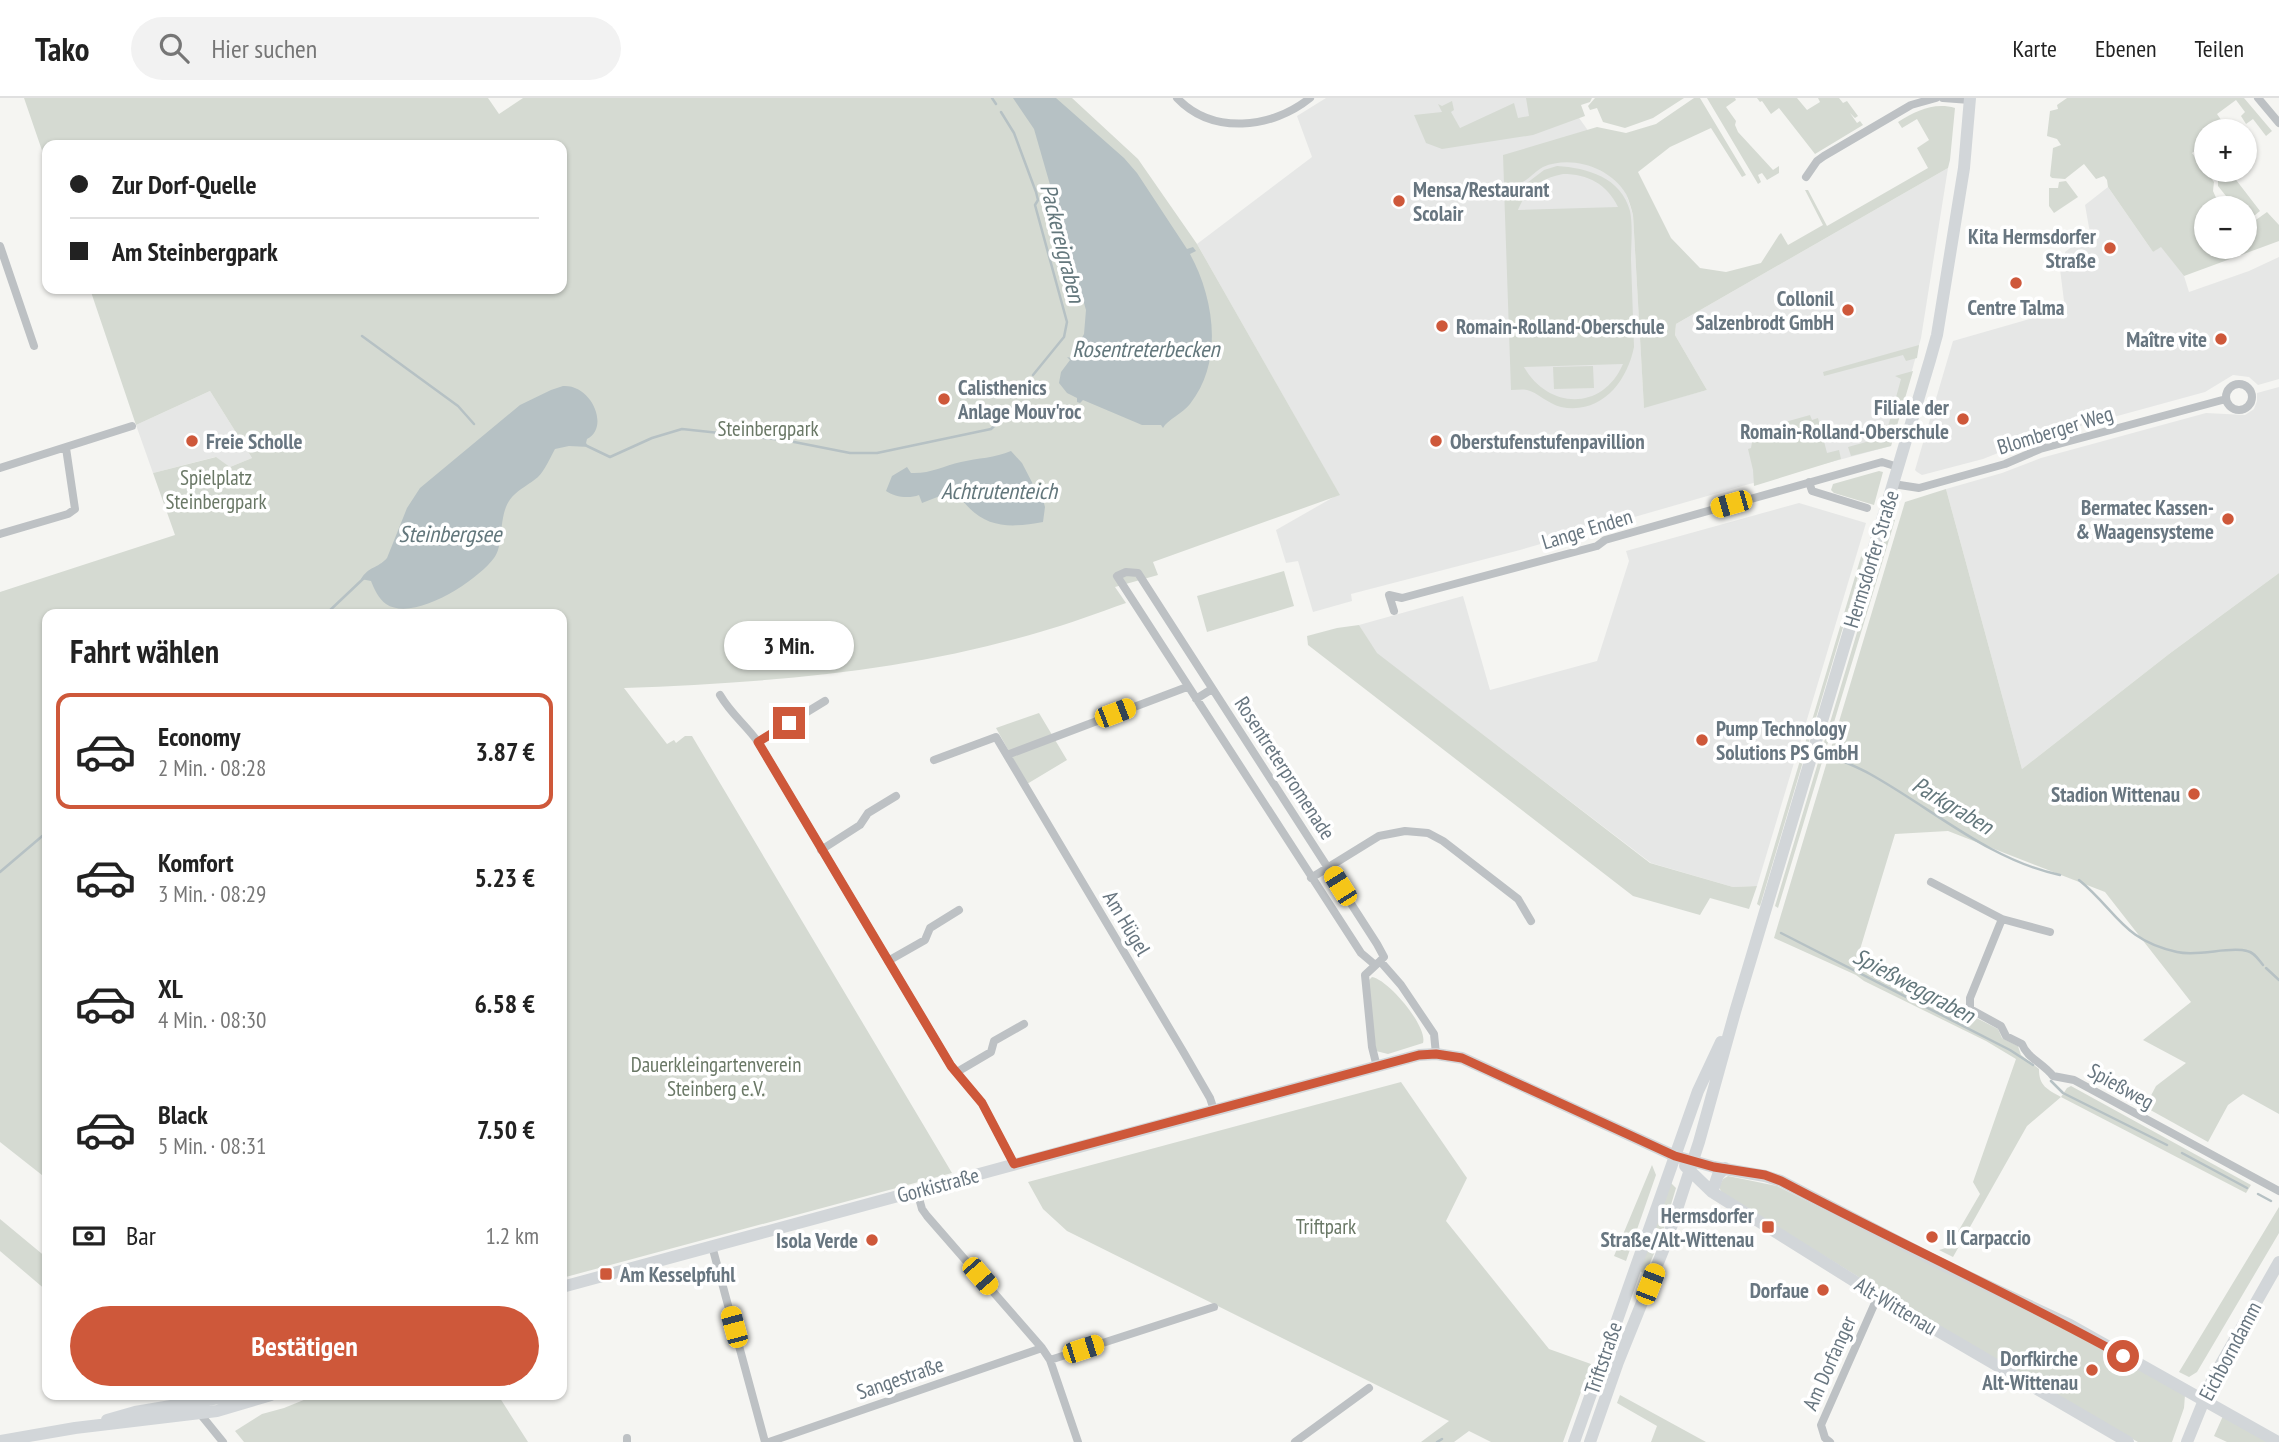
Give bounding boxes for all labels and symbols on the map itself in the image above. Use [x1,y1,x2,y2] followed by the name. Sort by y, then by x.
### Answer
[1413,176,1549,227] place label: Mensa/Restaurant Scolair
[1034,181,1092,307] water label: Packereigraben
[1391,193,1407,209] marker: Mensa/Restaurant Scolair
[1968,223,2097,274] place label: Kita Hermsdorfer Straße
[2102,240,2118,256] marker: Kita Hermsdorfer Straße
[2008,275,2024,291] marker: Centre Talma
[1695,285,1835,336] place label: Collonil Salzenbrodt GmbH
[1968,294,2065,321] place label: Centre Talma
[1840,302,1856,318] marker: Collonil Salzenbrodt GmbH
[1456,313,1665,340] place label: Romain-Rolland-Oberschule
[1434,318,1450,334] marker: Romain-Rolland-Oberschule
[2126,326,2207,353] place label: Maître vite
[2213,331,2229,347] marker: Maître vite
[1072,334,1222,363] water label: Rosentreterbecken
[957,374,1082,425] place label: Calisthenics Anlage Mouv'roc
[936,391,952,407] marker: Calisthenics Anlage Mouv'roc
[1740,394,1950,445] place label: Filiale der Romain-Rolland-Oberschule
[1994,400,2116,460] street label: Blomberger Weg
[1955,411,1971,427] marker: Filiale der Romain-Rolland-Oberschule
[717,415,819,442] park label: Steinbergpark
[206,428,303,455] place label: Freie Scholle
[1450,428,1645,455] place label: Oberstufenstufenpavillion
[184,433,200,449] marker: Freie Scholle
[1428,433,1444,449] marker: Oberstufenstufenpavillion
[165,464,267,515] park label: Spielplatz Steinbergpark
[941,476,1059,505] water label: Achtrutenteich
[1837,487,1905,631] street label: Hermsdorfer Straße
[1708,488,1755,520] car
[2076,494,2214,545] place label: Bermatec Kassen- & Waagensysteme
[1538,502,1636,556] street label: Lange Enden
[2220,511,2236,527] marker: Bermatec Kassen- & Waagensysteme
[399,519,503,548] water label: Steinbergsee
[724,622,854,670] callout: 3 Min.
[1229,691,1341,845] street label: Rosentreterpromenade
[1092,696,1139,730] car
[773,707,805,739] route end
[1716,715,1859,766] place label: Pump Technology Solutions PS GmbH
[1694,732,1710,748] marker: Pump Technology Solutions PS GmbH
[1907,770,2000,841] water label: Parkgraben
[2051,781,2180,808] place label: Stadion Wittenau
[2186,786,2202,802] marker: Stadion Wittenau
[1320,863,1361,909] car
[1097,886,1157,960] street label: Am Hügel
[1848,941,1981,1030] water label: Spießweggraben
[631,1051,801,1102] park label: Dauerkleingartenverein Steinberg e.V.
[2083,1057,2159,1115] street label: Spießweg
[894,1161,982,1209] street label: Gorkistraße
[1601,1202,1755,1253] place label: Hermsdorfer Straße/Alt-Wittenau
[1296,1213,1356,1240] park label: Triftpark
[1760,1219,1776,1235] marker: Hermsdorfer Straße/Alt-Wittenau
[1946,1224,2031,1251] place label: Il Carpaccio
[776,1227,858,1254] place label: Isola Verde
[1924,1229,1940,1245] marker: Il Carpaccio
[864,1232,880,1248] marker: Isola Verde
[959,1253,1002,1299] car
[619,1261,736,1288] place label: Am Kesselpfuhl
[1633,1261,1668,1307] car
[598,1266,614,1282] marker: Am Kesselpfuhl
[1850,1271,1942,1341] street label: Alt-Wittenau
[1750,1277,1809,1304] place label: Dorfaue
[1815,1282,1831,1298] marker: Dorfaue
[2193,1297,2267,1405] street label: Eichborndamm
[719,1304,750,1350] car
[1796,1311,1862,1414] street label: Am Dorfanger
[1578,1318,1628,1398] street label: Triftstraße
[1060,1333,1107,1365] car
[2107,1340,2139,1372] route start
[1981,1345,2078,1396] place label: Dorfkirche Alt-Wittenau
[853,1351,947,1405] street label: Sangestraße
[2084,1362,2100,1378] marker: Dorfkirche Alt-Wittenau

